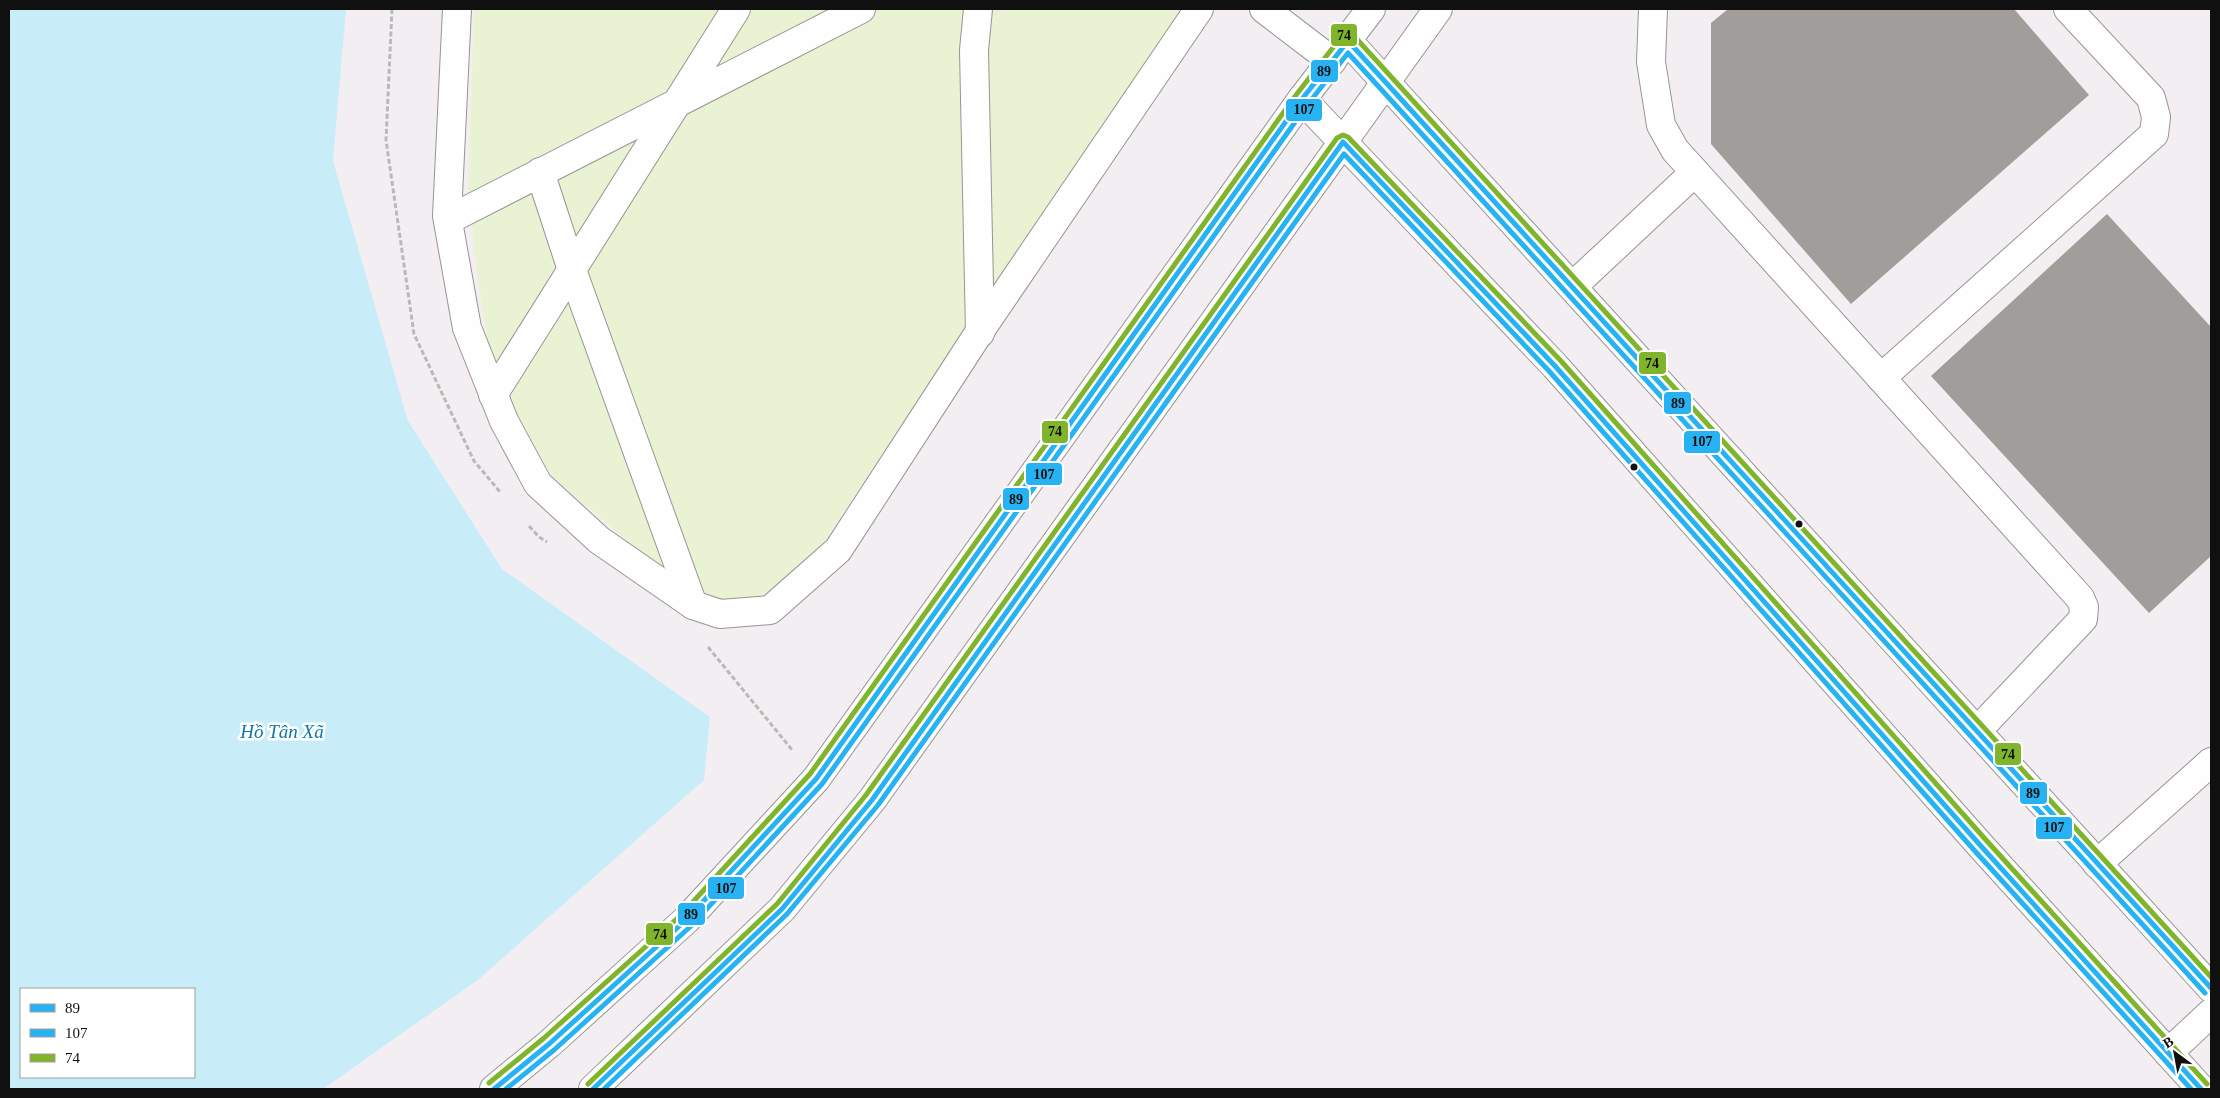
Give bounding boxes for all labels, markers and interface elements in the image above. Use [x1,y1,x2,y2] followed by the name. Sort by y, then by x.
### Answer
[1330,23,1358,47] line badge: 74
[1337,28,1351,43] text: 74
[1310,59,1339,83] line badge: 89
[1317,64,1331,79] text: 89
[1285,98,1323,122] line badge: 107
[1294,102,1315,117] text: 107
[1638,351,1667,375] line badge: 74
[1645,356,1659,371] text: 74
[1663,391,1692,415] line badge: 89
[1671,396,1685,411] text: 89
[1041,420,1069,444] line badge: 74
[1048,424,1062,439] text: 74
[1683,430,1721,454] line badge: 107
[1692,434,1713,449] text: 107
[1025,462,1063,486] line badge: 107
[1629,462,1639,472] unlabelled marker
[1034,467,1055,482] text: 107
[1002,487,1030,511] line badge: 89
[1009,492,1023,507] text: 89
[1794,519,1804,529] unlabelled marker
[239,721,324,742] water label: Hồ Tân Xã
[1994,742,2022,766] line badge: 74
[2001,747,2015,762] text: 74
[2019,781,2048,805] line badge: 89
[2026,786,2040,801] text: 89
[2035,816,2073,840] line badge: 107
[2044,820,2065,835] text: 107
[707,876,745,900] line badge: 107
[716,881,737,896] text: 107
[677,902,706,926] line badge: 89
[684,907,698,922] text: 89
[645,922,674,946] line badge: 74
[653,927,667,942] text: 74
[20,988,195,1078] legend
[65,1000,80,1016] text: 89
[65,1025,88,1041] text: 107
[2150,1028,2200,1078] north arrow
[2160,1034,2176,1051] text: B
[65,1050,81,1066] text: 74

